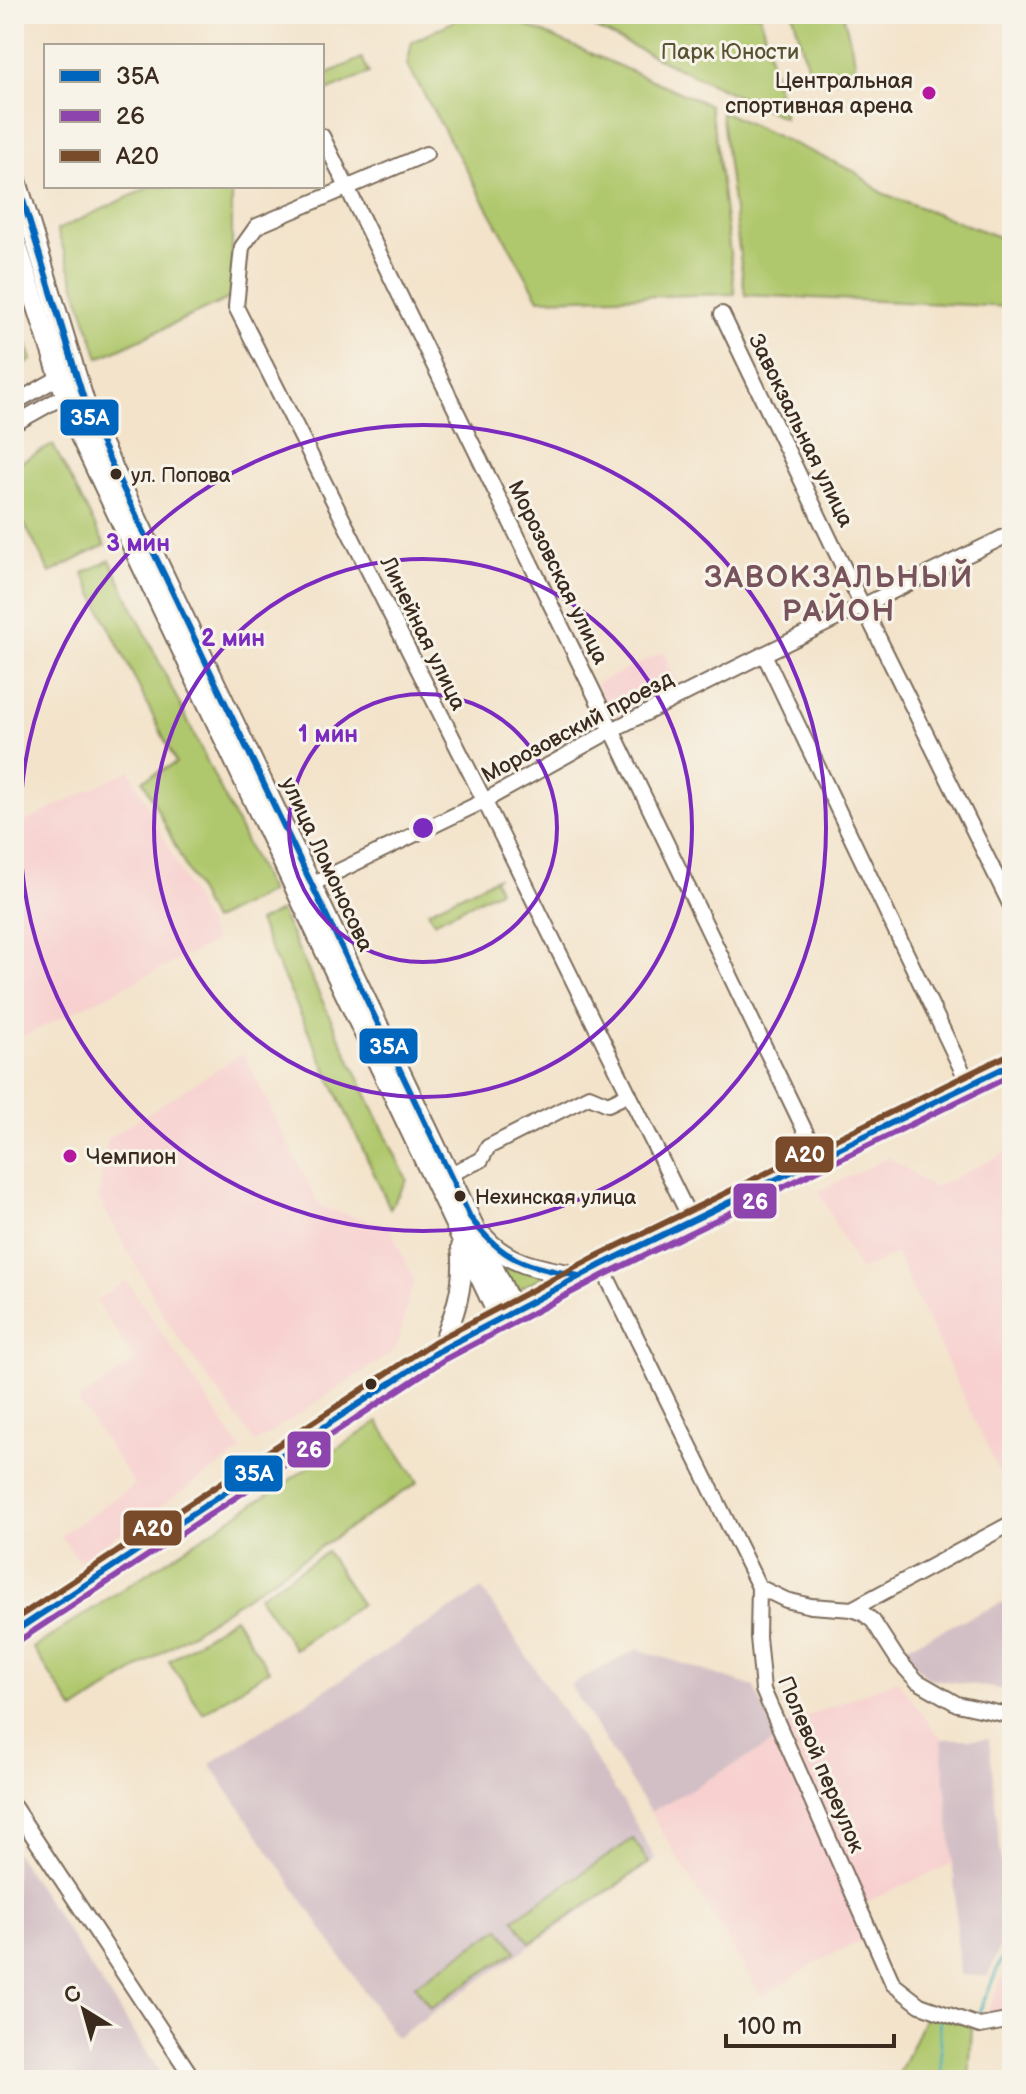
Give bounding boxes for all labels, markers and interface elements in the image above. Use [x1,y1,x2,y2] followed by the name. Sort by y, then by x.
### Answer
[661,39,799,66] park label: Парк Юности
[44,44,324,188] legend
[116,62,160,91] text: 35А
[725,68,913,120] place label: Центральная спортивная арена
[920,84,938,102] marker: Центральная спортивная арена
[116,102,145,131] text: 26
[115,142,159,171] text: А20
[742,329,859,532] street label: Завокзальная улица
[59,398,120,437] line badge: 35А
[70,405,110,432] text: 35А
[131,464,231,488] place label: ул. Попова
[108,466,124,482] marker: ул. Попова
[501,476,614,669] street label: Морозовская улица
[106,529,170,558] text: 3 мин
[373,551,472,715] street label: Линейная улица
[704,558,974,630] district label: ЗАВОКЗАЛЬНЫЙ РАЙОН
[201,624,265,653] text: 2 мин
[477,665,678,789] street label: Морозовский проезд
[298,720,358,749] text: 1 мин
[274,773,379,956] street label: улица Ломоносова
[409,814,437,842] centre of rings
[358,1027,419,1065] line badge: 35А
[369,1034,409,1061] text: 35А
[774,1135,835,1174] line badge: А20
[784,1142,825,1169] text: А20
[86,1144,176,1171] place label: Чемпион
[61,1147,79,1165] marker: Чемпион
[732,1182,778,1220] line badge: 26
[475,1186,636,1210] place label: Нехинская улица
[452,1188,468,1204] marker: Нехинская улица
[742,1189,768,1216] text: 26
[363,1376,379,1392] unlabelled marker
[286,1430,332,1469] line badge: 26
[296,1437,322,1464] text: 26
[223,1454,284,1493] line badge: 35А
[234,1461,274,1488] text: 35А
[122,1509,183,1547] line badge: А20
[132,1516,173,1543] text: А20
[771,1672,870,1857] street label: Полевой переулок
[44,1970,124,2050] north arrow
[59,1980,87,2011] text: С
[726,1998,894,2048] scale bar
[738,2012,802,2041] text: 100 m

